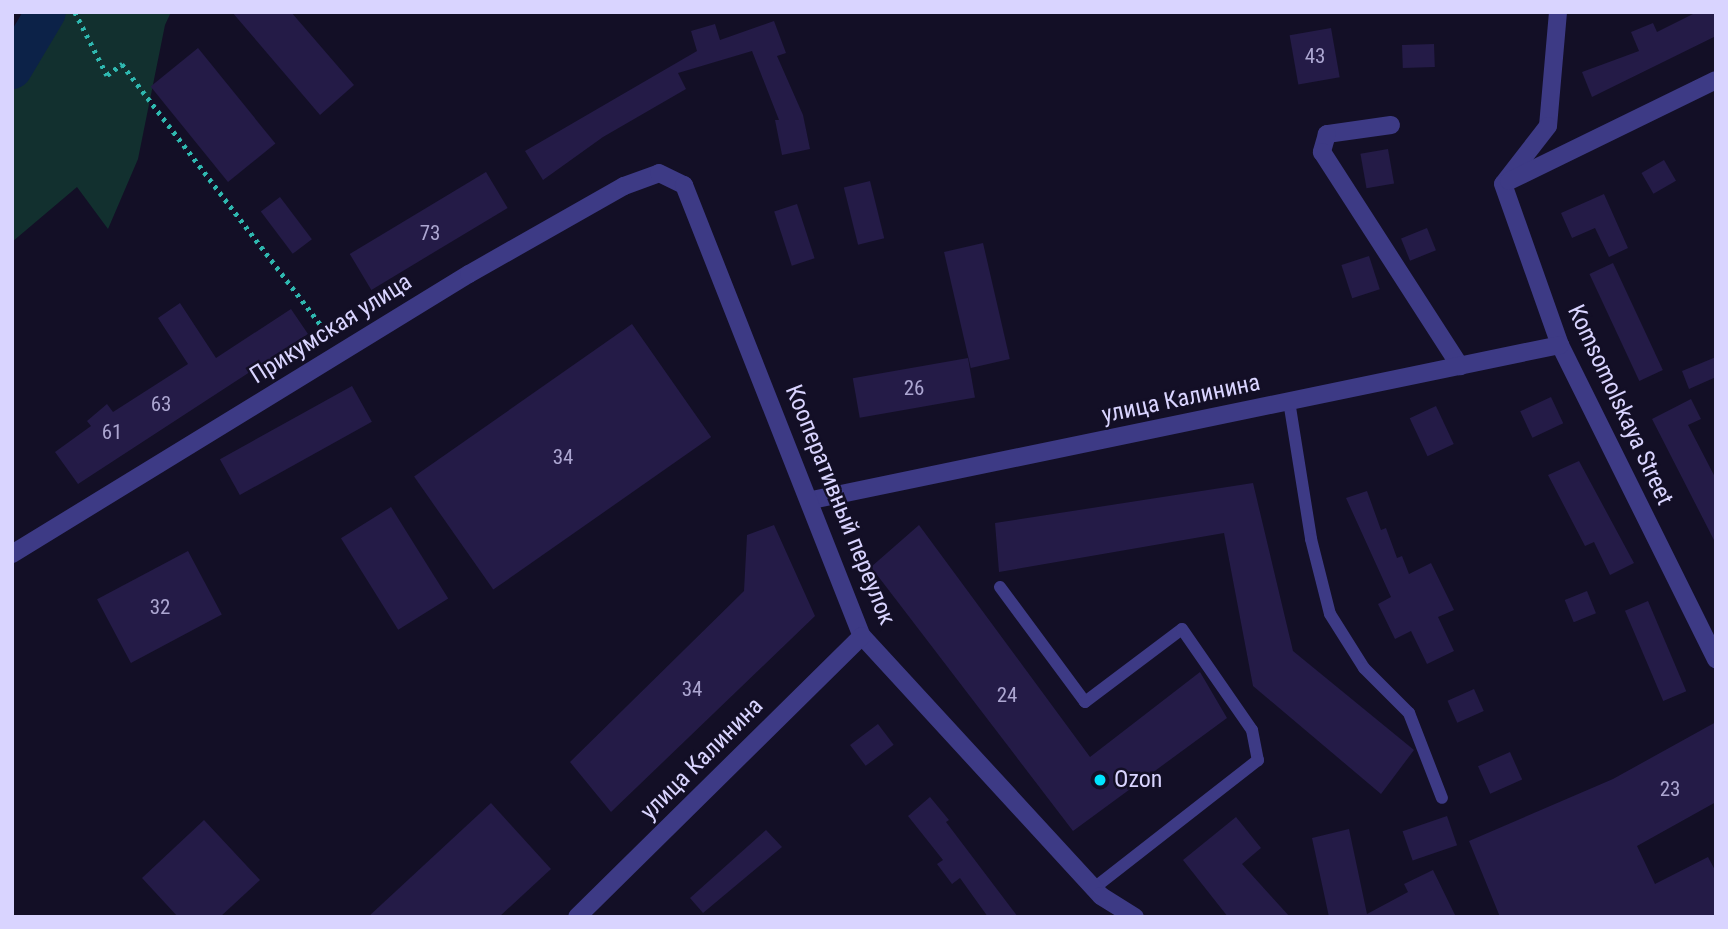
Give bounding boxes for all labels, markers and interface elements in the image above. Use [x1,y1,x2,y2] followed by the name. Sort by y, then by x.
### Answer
[1305,43,1325,69] house number: 43
[420,220,440,246] house number: 73
[245,268,417,390] street label: Прикумская улица
[1561,300,1679,510] street label: Komsomolskaya Street
[1099,368,1263,430] street label: улица Калинина
[904,375,924,401] house number: 26
[779,381,901,629] street label: Кооперативный переулок
[151,391,171,417] house number: 63
[102,419,122,445] house number: 61
[553,444,573,470] house number: 34
[150,594,170,620] house number: 32
[682,676,702,702] house number: 34
[997,682,1017,708] house number: 24
[635,692,769,826] street label: улица Калинина
[1114,766,1162,794] place label: Ozon
[1092,772,1108,788] marker: Ozon
[1660,776,1680,802] house number: 23

